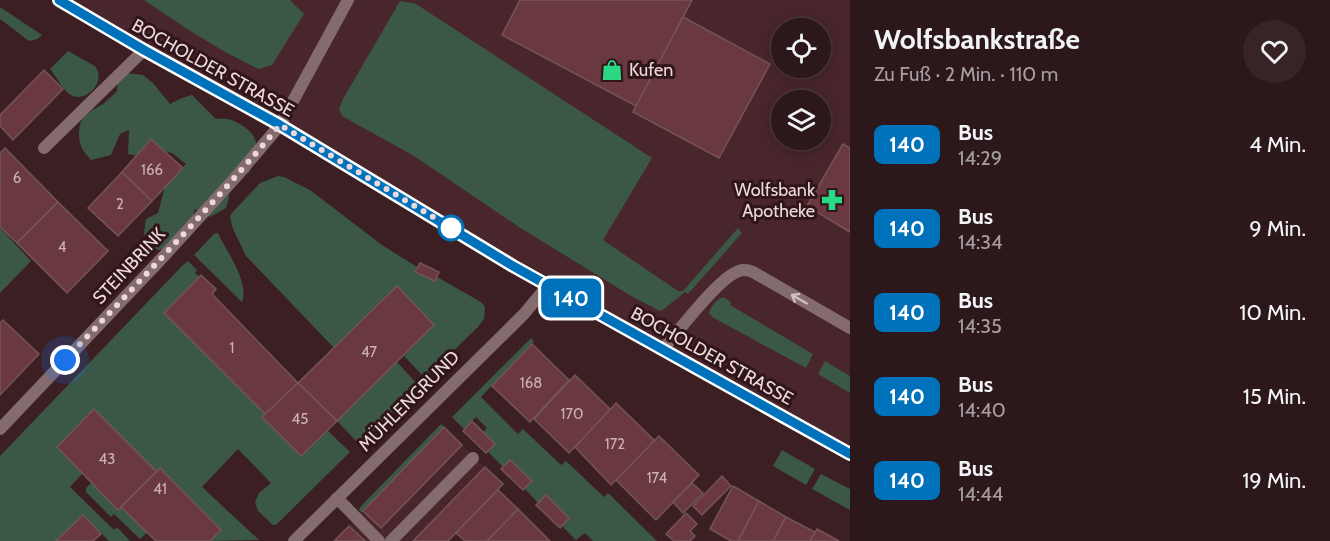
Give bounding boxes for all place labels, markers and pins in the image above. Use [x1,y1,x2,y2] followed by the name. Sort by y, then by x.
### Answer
[600,58,624,82] shop icon: Kufen
[629,59,673,81] place label: Kufen
[734,179,816,222] place label: Wolfsbank Apotheke
[820,188,844,212] pharmacy icon: Wolfsbank Apotheke
[438,215,464,241] unlabelled marker

